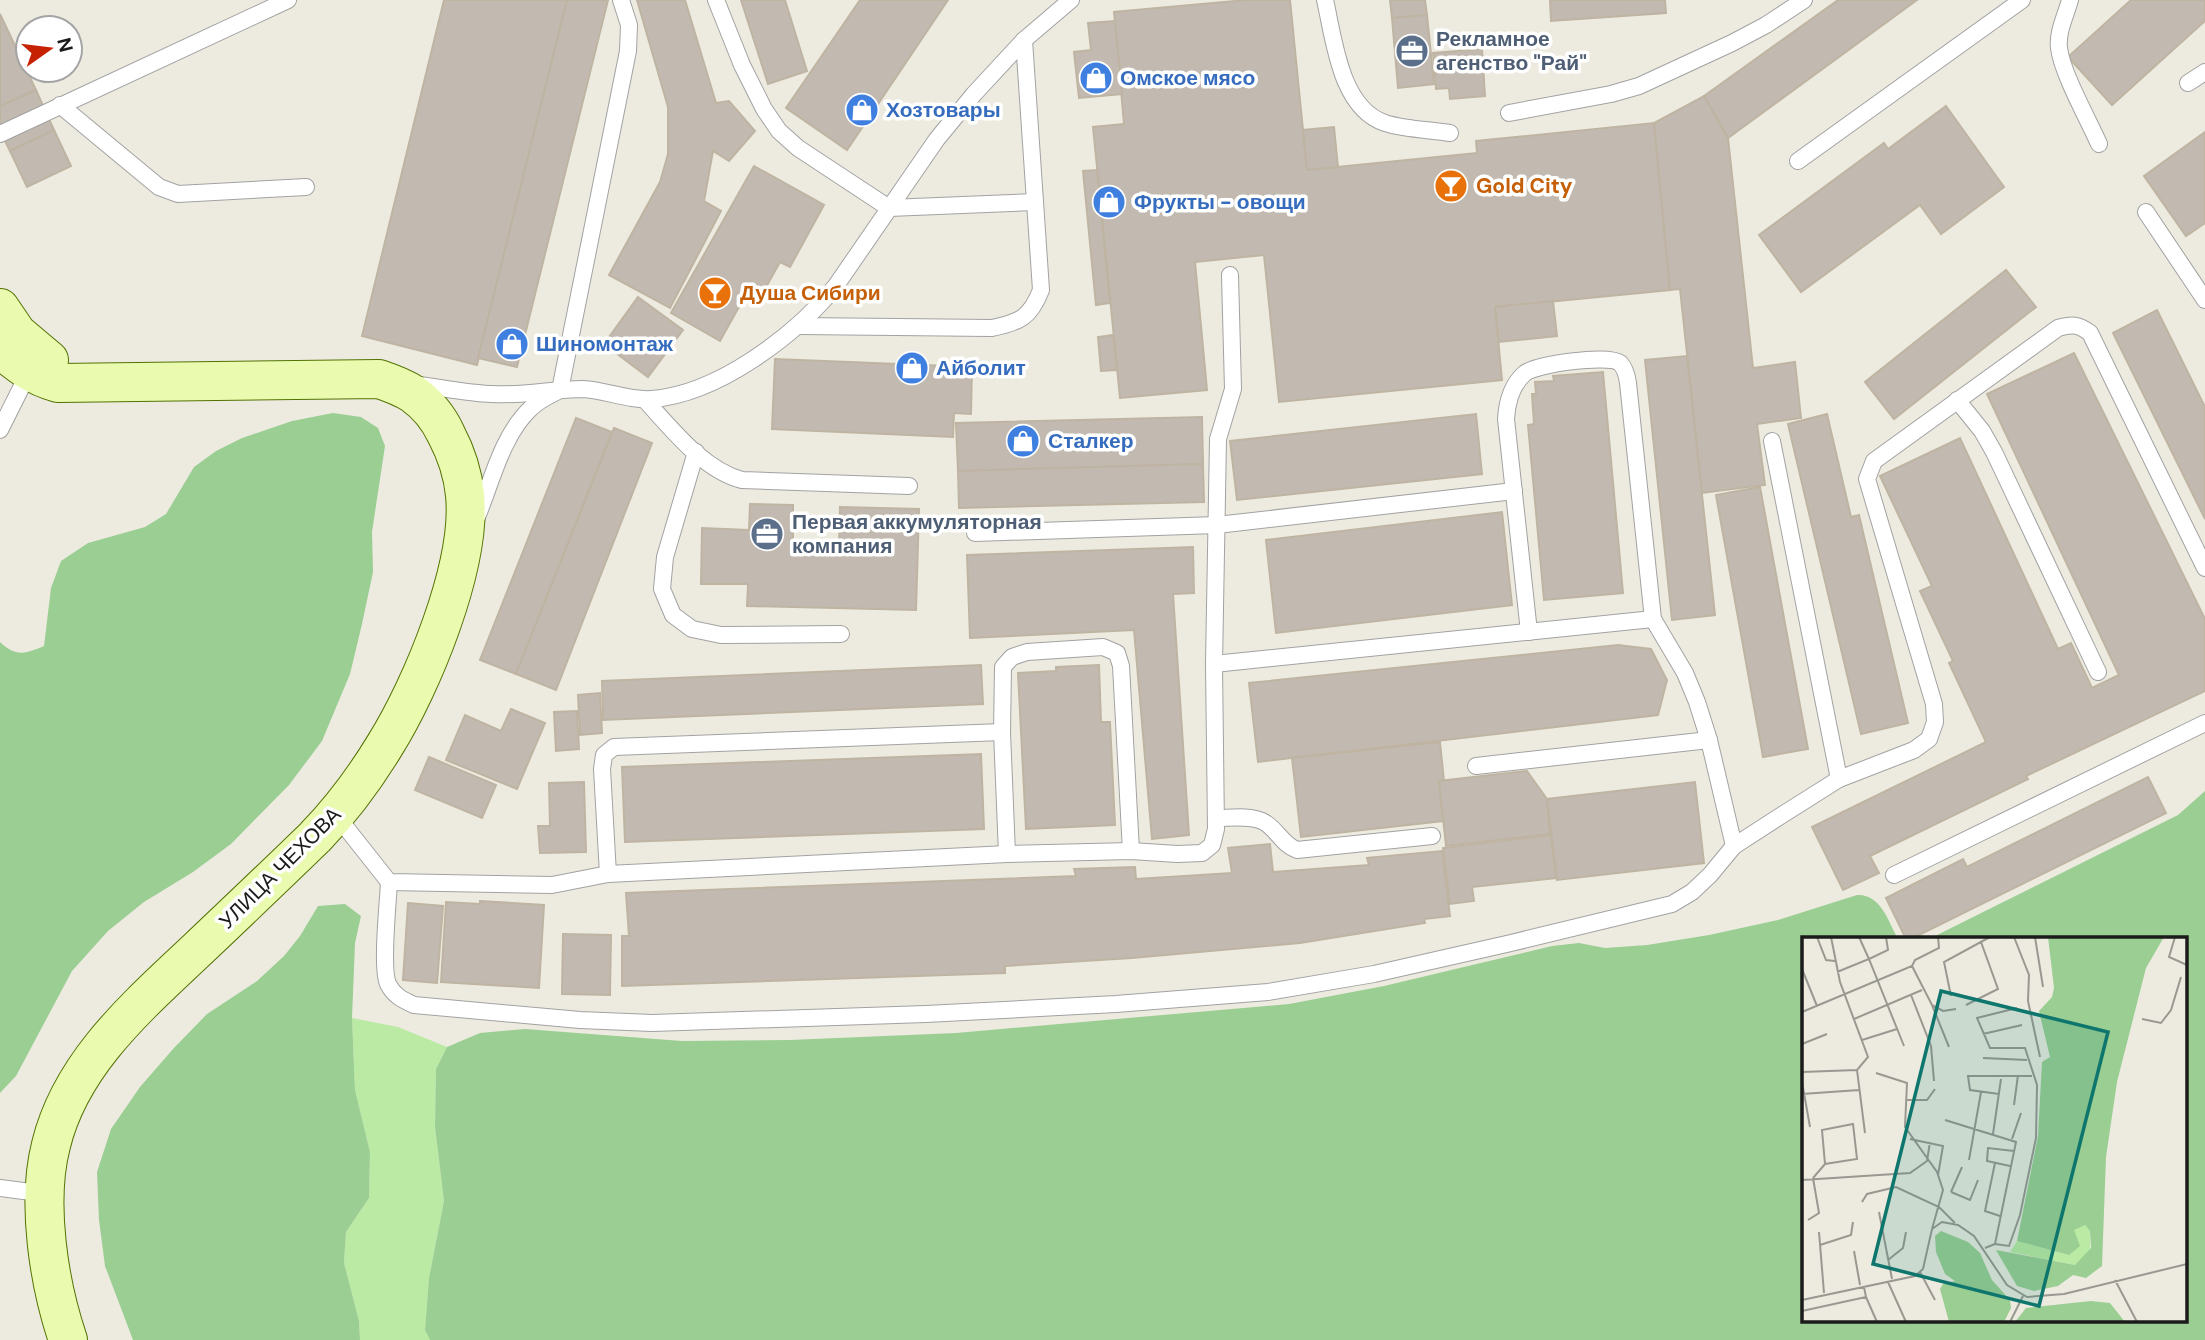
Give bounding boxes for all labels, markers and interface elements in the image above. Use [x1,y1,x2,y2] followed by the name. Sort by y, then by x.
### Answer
[14,14,84,84] north arrow
[1436,25,1587,77] place label: Рекламное агенство "Рай"
[1393,32,1431,70] office icon: Рекламное агенство "Рай"
[51,35,79,55] text: N
[1077,59,1115,97] shop icon: Омское мясо
[1120,64,1255,92] place label: Омское мясо
[843,91,881,129] shop icon: Хозтовары
[886,96,1001,124] place label: Хозтовары
[1432,167,1470,205] bar icon: Gold City
[1476,172,1573,200] place label: Gold City
[1090,183,1128,221] shop icon: Фрукты - овощи
[1134,188,1306,216] place label: Фрукты - овощи
[696,274,734,312] bar icon: Душа Сибири
[740,279,881,307] place label: Душа Сибири
[493,325,531,363] shop icon: Шиномонтаж
[536,330,674,358] place label: Шиномонтаж
[893,349,931,387] shop icon: Айболит
[936,354,1026,382] place label: Айболит
[1004,422,1042,460] shop icon: Сталкер
[1048,427,1134,455] place label: Сталкер
[792,508,1042,560] place label: Первая аккумуляторная компания
[748,515,786,553] office icon: Первая аккумуляторная компания
[213,801,347,935] street label: УЛИЦА ЧЕХОВА
[1802,937,2188,1322] inset map

